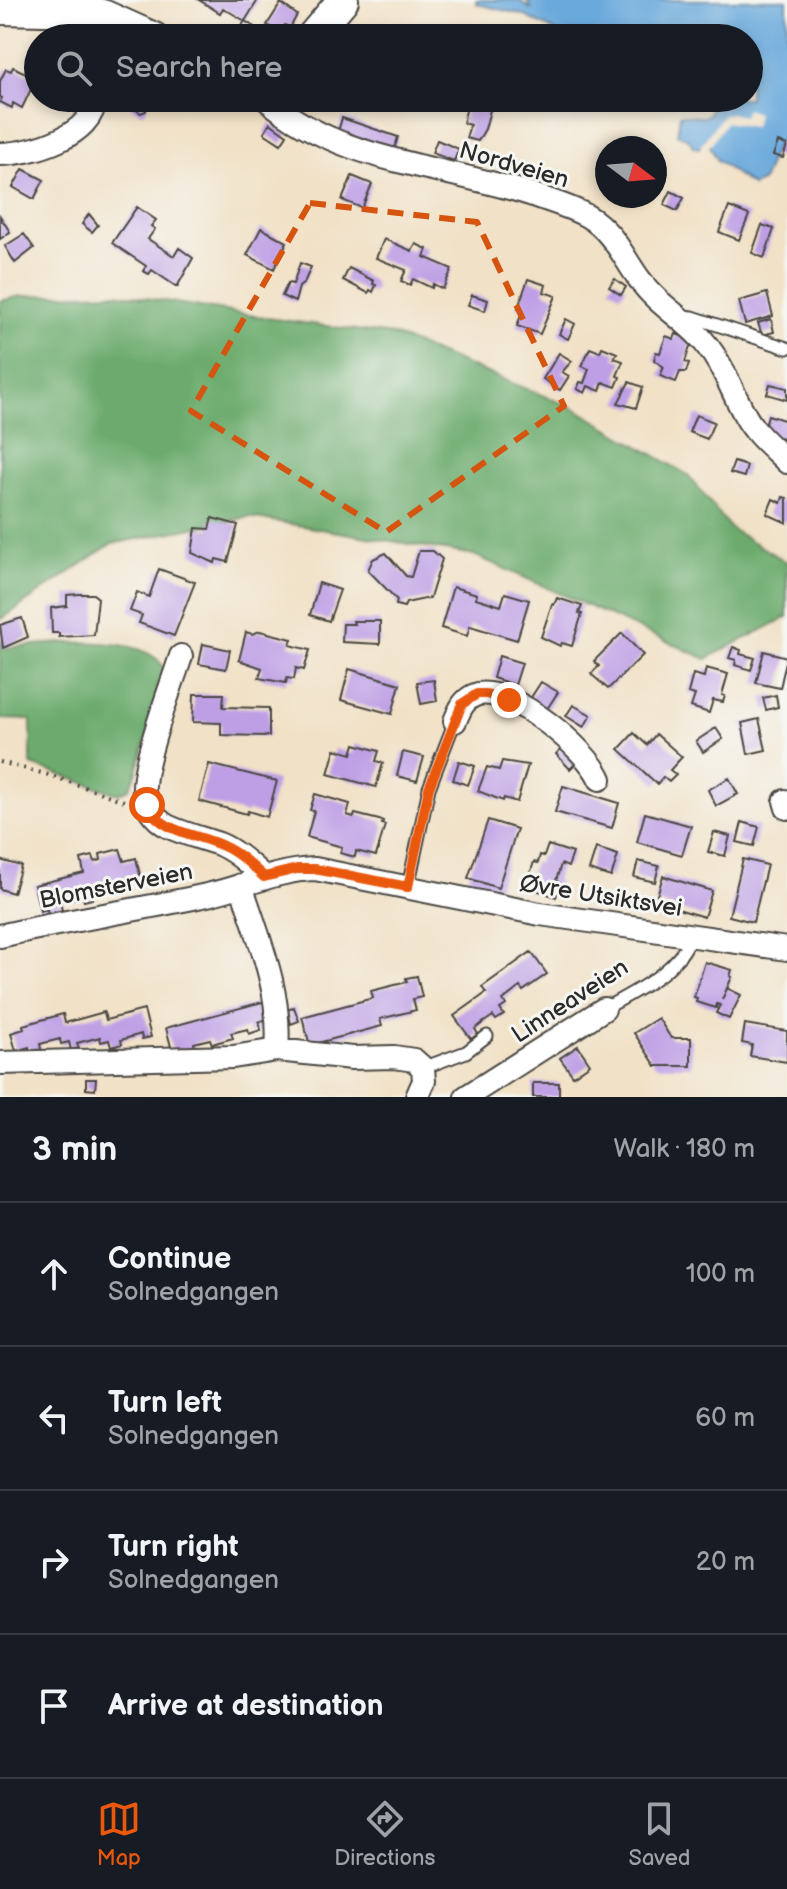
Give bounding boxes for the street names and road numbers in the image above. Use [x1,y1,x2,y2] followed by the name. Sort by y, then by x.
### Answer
[456,136,572,194] street label: Nordveien
[37,857,195,915] street label: Blomsterveien
[518,869,684,923] street label: Øvre Utsiktsvei
[506,953,634,1049] street label: Linneaveien

